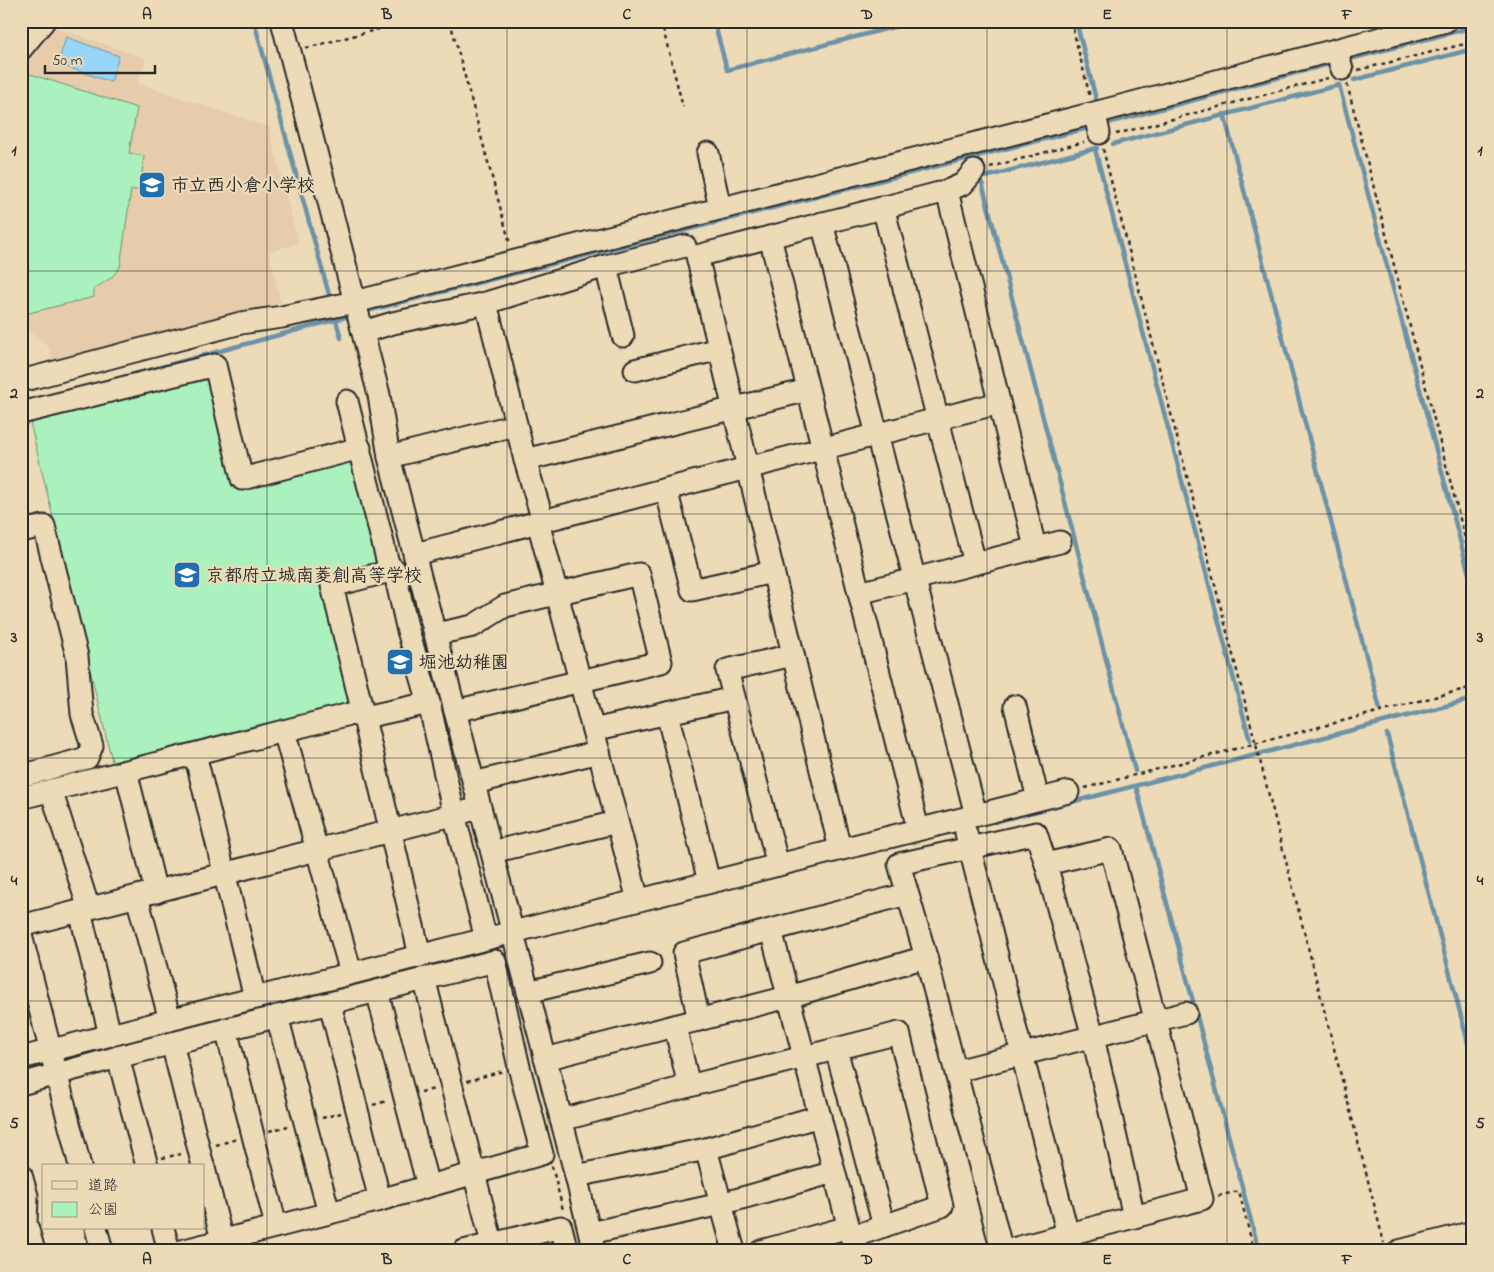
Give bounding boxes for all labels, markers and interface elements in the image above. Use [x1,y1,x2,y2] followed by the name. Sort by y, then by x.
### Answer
[142,3,152,27] text: A
[381,3,393,27] text: B
[623,3,632,27] text: C
[860,3,873,27] text: D
[1102,3,1112,27] text: E
[1341,3,1353,27] text: F
[45,42,155,74] scale bar
[52,50,83,72] text: 50 m
[11,139,17,163] text: 1
[1477,139,1483,163] text: 1
[137,170,167,200] school or university icon: 市立西小倉小学校
[171,174,315,200] place label: 市立西小倉小学校
[9,382,18,406] text: 2
[1475,382,1484,406] text: 2
[172,560,202,590] school or university icon: 京都府立城南菱創高等学校
[206,564,422,590] place label: 京都府立城南菱創高等学校
[10,626,18,650] text: 3
[1476,626,1484,650] text: 3
[385,647,415,677] school or university icon: 堀池幼稚園
[419,651,509,677] place label: 堀池幼稚園
[10,869,18,893] text: 4
[1476,869,1484,893] text: 4
[9,1112,19,1136] text: 5
[1475,1112,1485,1136] text: 5
[42,1164,205,1230] legend
[88,1175,118,1197] text: 道路
[88,1199,118,1221] text: 公園
[142,1248,152,1272] text: A
[381,1248,393,1272] text: B
[623,1248,632,1272] text: C
[860,1248,873,1272] text: D
[1102,1248,1112,1272] text: E
[1341,1248,1353,1272] text: F

